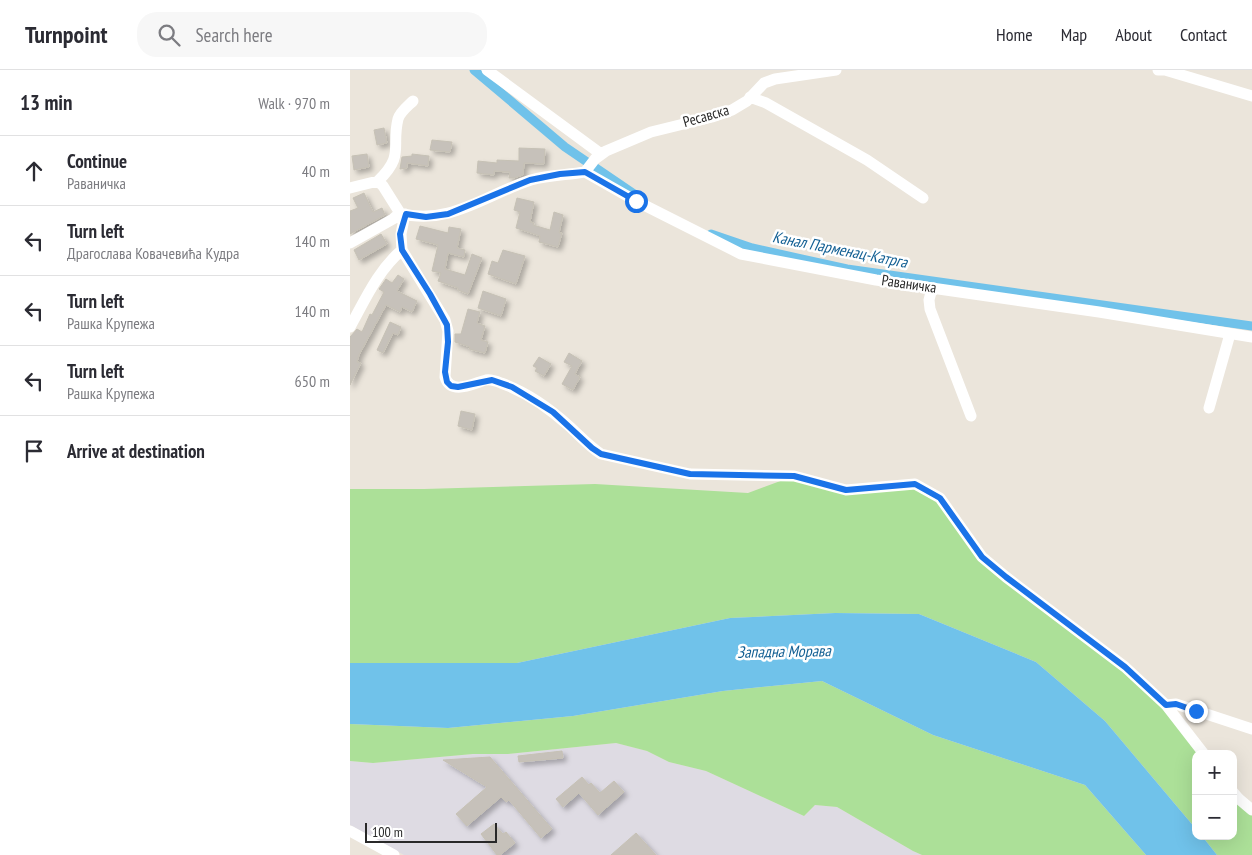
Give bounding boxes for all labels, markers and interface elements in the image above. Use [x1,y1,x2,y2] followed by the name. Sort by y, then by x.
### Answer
[137,12,487,57] search box
[25,19,107,50] text: Turnpoint
[155,21,183,49] icon: search
[195,23,273,47] text: Search here
[996,23,1033,46] text: Home
[1061,23,1087,46] text: Map
[1115,23,1152,46] text: About
[1180,23,1227,46] text: Contact
[20,89,72,116] text: 13 min
[258,93,330,113] text: Walk · 970 m
[681,100,731,131] street label: Ресавска
[67,149,127,173] text: Continue
[20,157,48,185] icon: ahead
[302,161,330,181] text: 40 m
[67,173,126,193] text: Раваничка
[625,190,648,213] route start
[67,219,124,243] text: Turn left
[771,226,911,272] water label: Канал Парменац-Катрга
[20,227,48,255] icon: left
[295,231,330,251] text: 140 m
[67,243,239,263] text: Драгослава Ковачевића Кудра
[880,270,938,297] street label: Раваничка
[67,289,124,313] text: Turn left
[20,297,48,325] icon: left
[295,301,330,321] text: 140 m
[67,313,155,333] text: Рашка Крупежа
[67,359,124,383] text: Turn left
[20,367,48,395] icon: left
[295,371,330,391] text: 650 m
[67,383,155,403] text: Рашка Крупежа
[20,437,48,465] icon: arrive
[67,439,205,463] text: Arrive at destination
[737,640,833,662] water label: Западна Морава
[1185,700,1208,723] route end
[1192,750,1237,840] map controls
[1192,750,1237,795] button: +
[1192,795,1237,840] button: −
[365,820,498,843] scale bar
[372,823,403,841] text: 100 m

